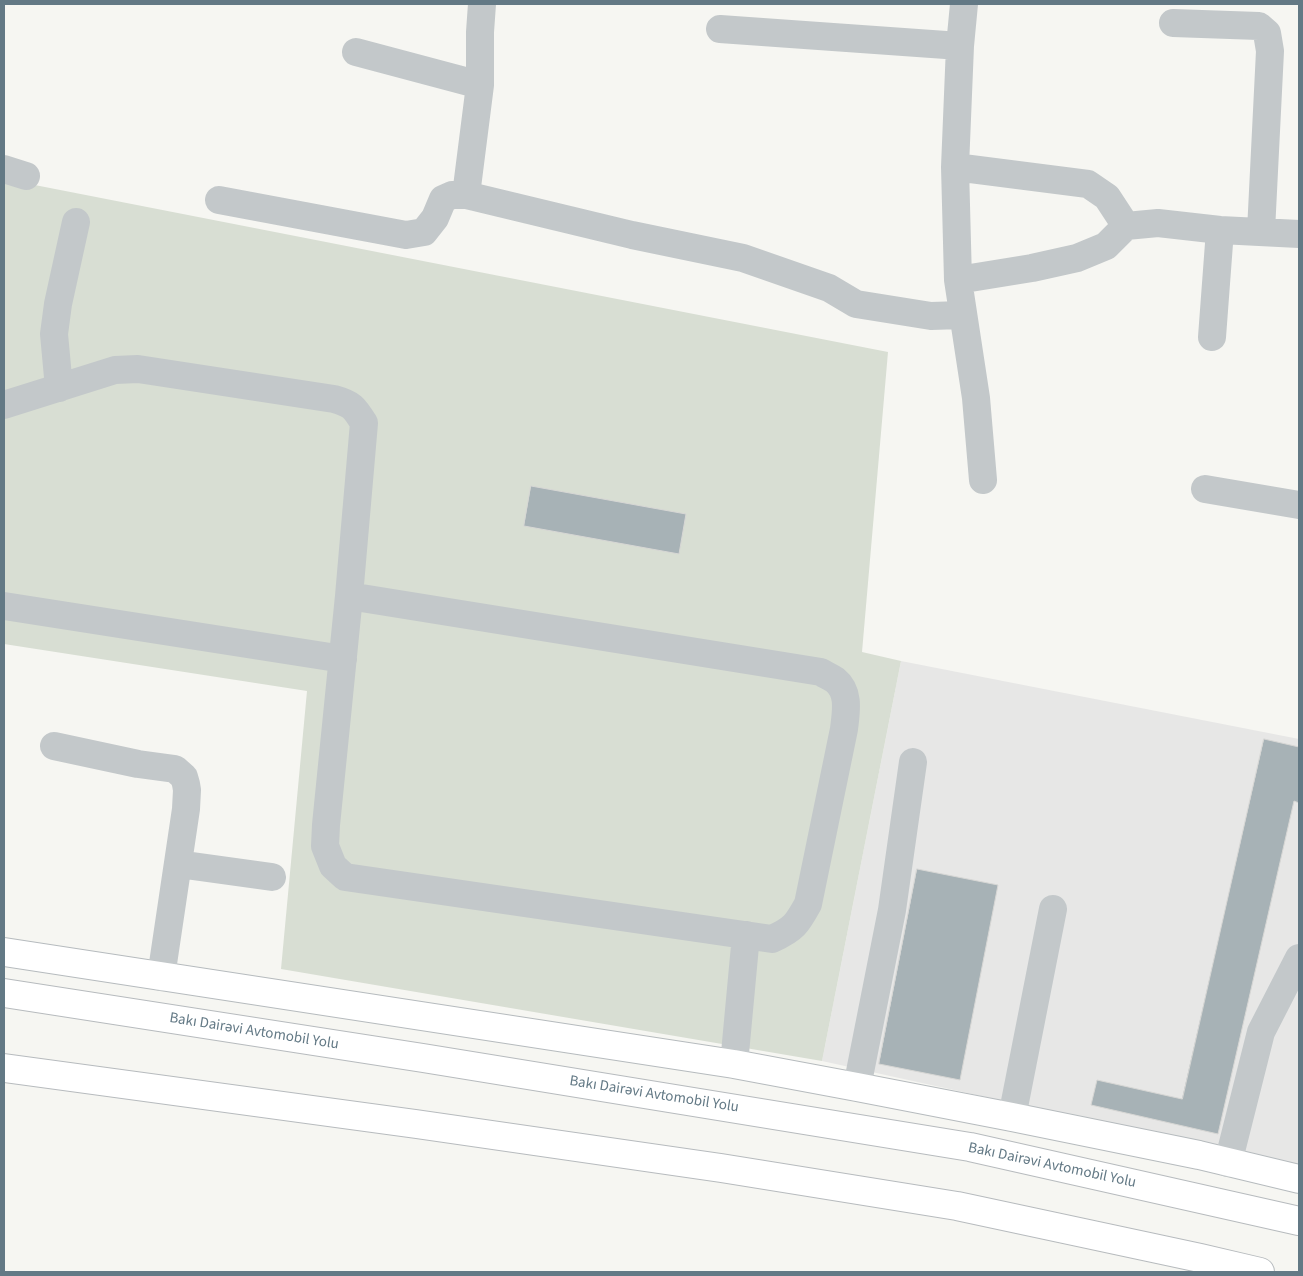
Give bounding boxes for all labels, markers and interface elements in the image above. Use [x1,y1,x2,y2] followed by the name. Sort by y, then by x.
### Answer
[168,1010,340,1054] street label: Bakı Dairəvi Avtomobil Yolu
[568,1073,740,1117] street label: Bakı Dairəvi Avtomobil Yolu
[966,1139,1138,1193] street label: Bakı Dairəvi Avtomobil Yolu

